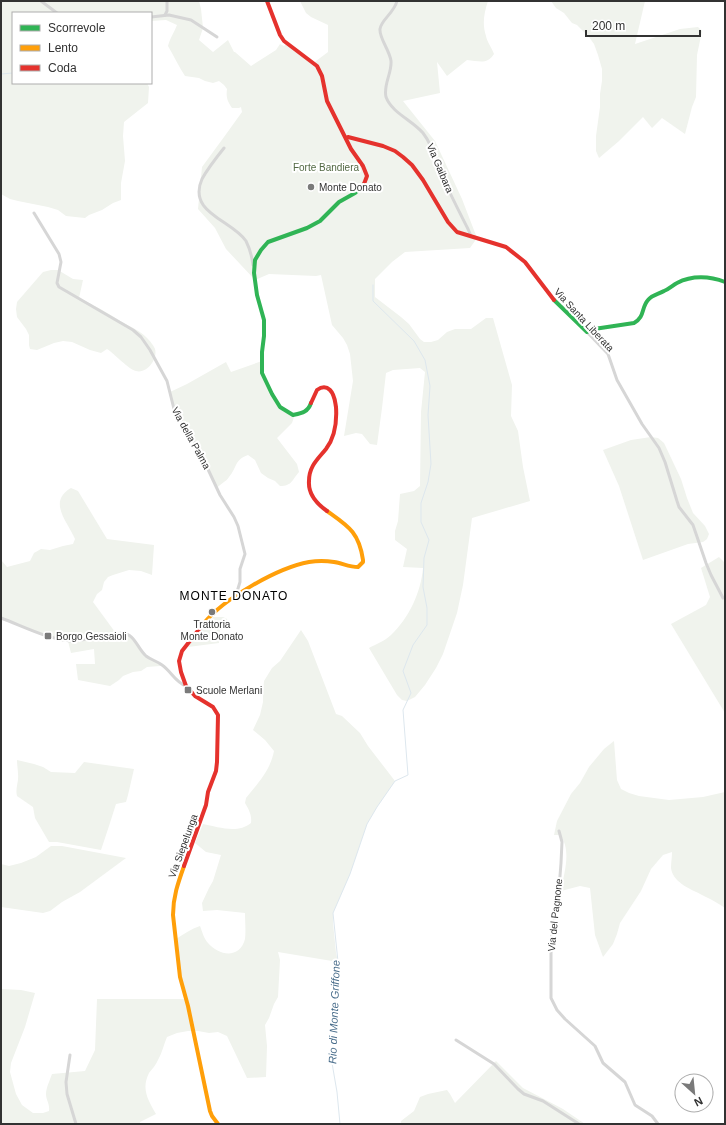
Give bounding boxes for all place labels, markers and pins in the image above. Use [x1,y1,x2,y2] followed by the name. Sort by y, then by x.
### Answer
[306,182,316,192] marker: Monte Donato
[319,182,382,193] place label: Monte Donato
[207,607,217,617] marker: Trattoria Monte Donato
[181,619,244,642] place label: Trattoria Monte Donato
[43,631,53,641] marker: Borgo Gessaioli
[56,631,127,642] place label: Borgo Gessaioli
[183,685,193,695] marker: Scuole Merlani
[196,685,262,696] place label: Scuole Merlani

